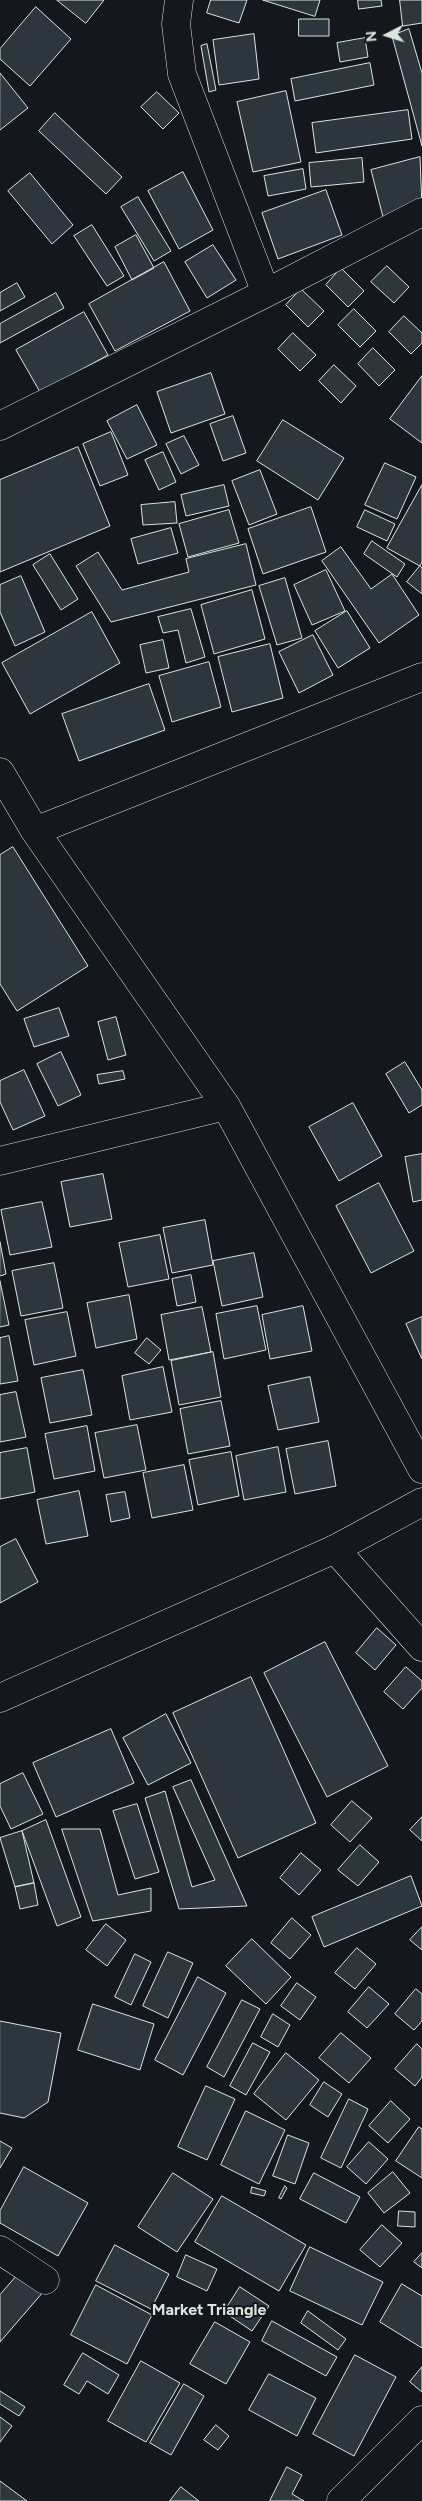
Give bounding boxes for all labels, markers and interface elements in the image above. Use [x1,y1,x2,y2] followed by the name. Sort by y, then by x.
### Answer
[362,10,412,60] north arrow
[363,30,380,42] text: N
[152,2300,266,2320] district label: Market Triangle

